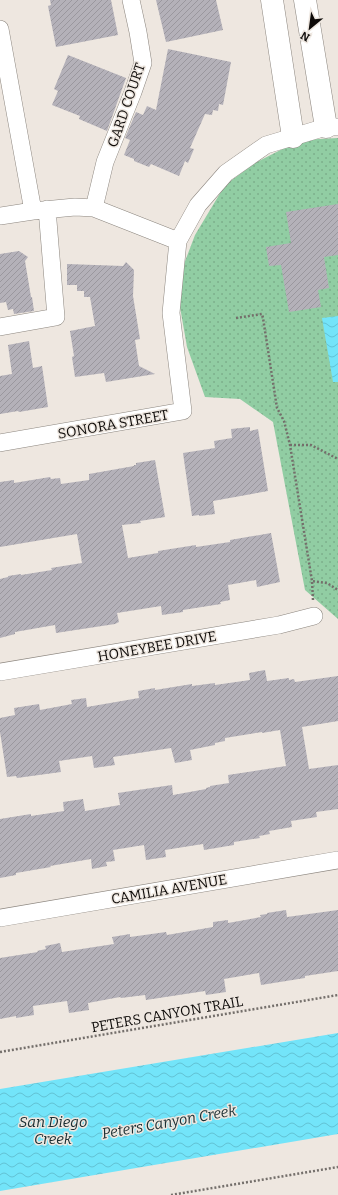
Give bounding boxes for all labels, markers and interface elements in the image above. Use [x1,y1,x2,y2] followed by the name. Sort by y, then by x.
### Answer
[290,8,330,48] north arrow
[298,28,312,44] text: N
[104,61,149,150] street label: GARD COURT
[56,406,170,443] street label: SONORA STREET
[96,628,218,665] street label: HONEYBEE DRIVE
[110,871,228,908] street label: CAMILIA AVENUE
[90,993,245,1036] street label: PETERS CANYON TRAIL
[100,1101,239,1143] water label: Peters Canyon Creek
[19,1113,87,1148] water label: San Diego Creek

